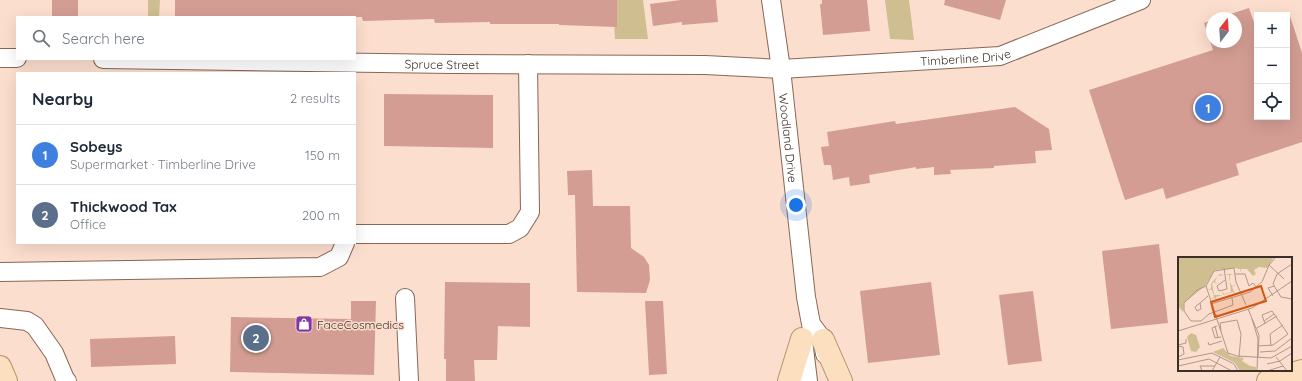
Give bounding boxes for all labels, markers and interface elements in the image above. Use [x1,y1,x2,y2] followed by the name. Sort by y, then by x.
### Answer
[1206,12,1242,48] north arrow
[1254,12,1290,120] map controls
[1254,12,1290,48] button: +
[16,16,356,60] search box
[30,27,52,49] icon: search
[62,29,145,48] text: Search here
[920,45,1013,68] street label: Timberline Drive
[1254,48,1290,84] button: −
[405,56,479,72] street label: Spruce Street
[1254,84,1290,120] button: locate
[32,88,93,109] text: Nearby
[290,90,340,106] text: 2 results
[776,92,801,183] street label: Woodland Drive
[1195,93,1221,123] pin: 1
[70,137,122,156] text: Sobeys
[42,147,48,163] text: 1
[305,147,340,163] text: 150 m
[70,156,256,172] text: Supermarket · Timberline Drive
[786,195,806,215] your location
[70,197,177,216] text: Thickwood Tax
[41,207,49,223] text: 2
[302,207,340,223] text: 200 m
[70,216,106,232] text: Office
[1178,257,1292,371] inset map
[294,314,314,334] shop icon: FaceCosmedics
[317,317,404,332] place label: FaceCosmedics
[243,323,269,353] pin: 2

